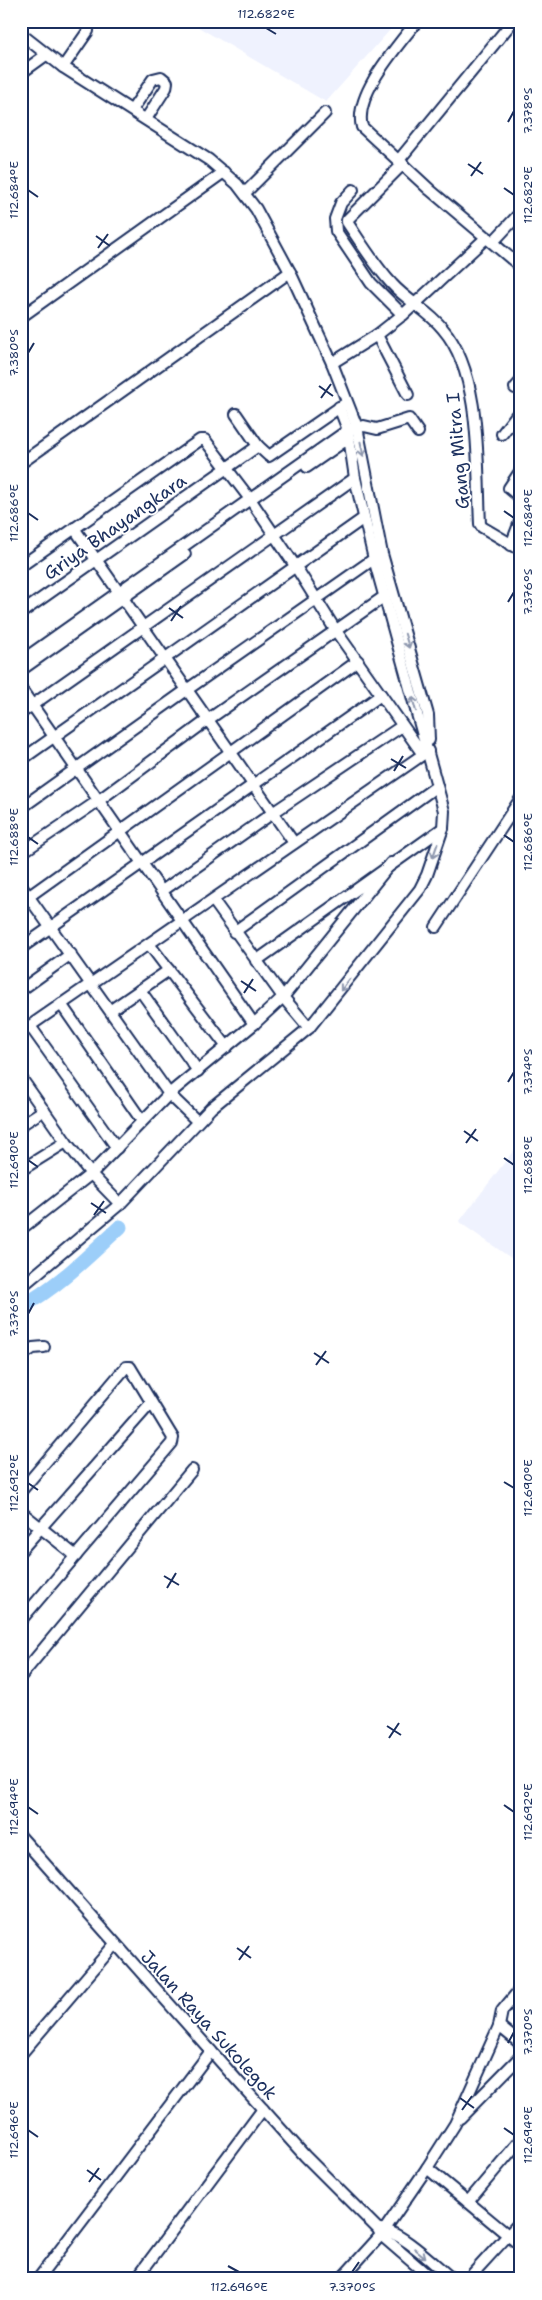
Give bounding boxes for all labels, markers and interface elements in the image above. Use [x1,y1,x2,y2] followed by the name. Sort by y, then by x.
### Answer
[237,6,295,22] text: 112.682°E
[520,87,536,134] text: 7.378°S
[6,161,22,219] text: 112.684°E
[520,166,536,224] text: 112.682°E
[6,329,22,377] text: 7.380°S
[441,392,475,510] street label: Gang Mitra I
[358,440,367,456] one-way arrow
[39,469,191,585] street label: Griya Bhayangkara
[6,484,22,542] text: 112.686°E
[520,489,536,547] text: 112.684°E
[520,568,536,615] text: 7.376°S
[402,632,412,648] one-way arrow
[409,696,419,712] one-way arrow
[6,808,22,866] text: 112.688°E
[520,813,536,871] text: 112.686°E
[430,842,439,858] one-way arrow
[340,978,351,991] one-way arrow
[520,1048,536,1095] text: 7.374°S
[6,1131,22,1189] text: 112.690°E
[520,1136,536,1194] text: 112.688°E
[6,1290,22,1337] text: 7.376°S
[6,1454,22,1512] text: 112.692°E
[520,1459,536,1517] text: 112.690°E
[6,1778,22,1836] text: 112.694°E
[520,1783,536,1841] text: 112.692°E
[135,1945,283,2105] street label: Jalan Raya Sukolegok
[520,2008,536,2055] text: 7.370°S
[6,2101,22,2159] text: 112.696°E
[520,2106,536,2164] text: 112.694°E
[413,2247,426,2258] one-way arrow
[210,2279,268,2295] text: 112.696°E
[329,2279,376,2295] text: 7.370°S

